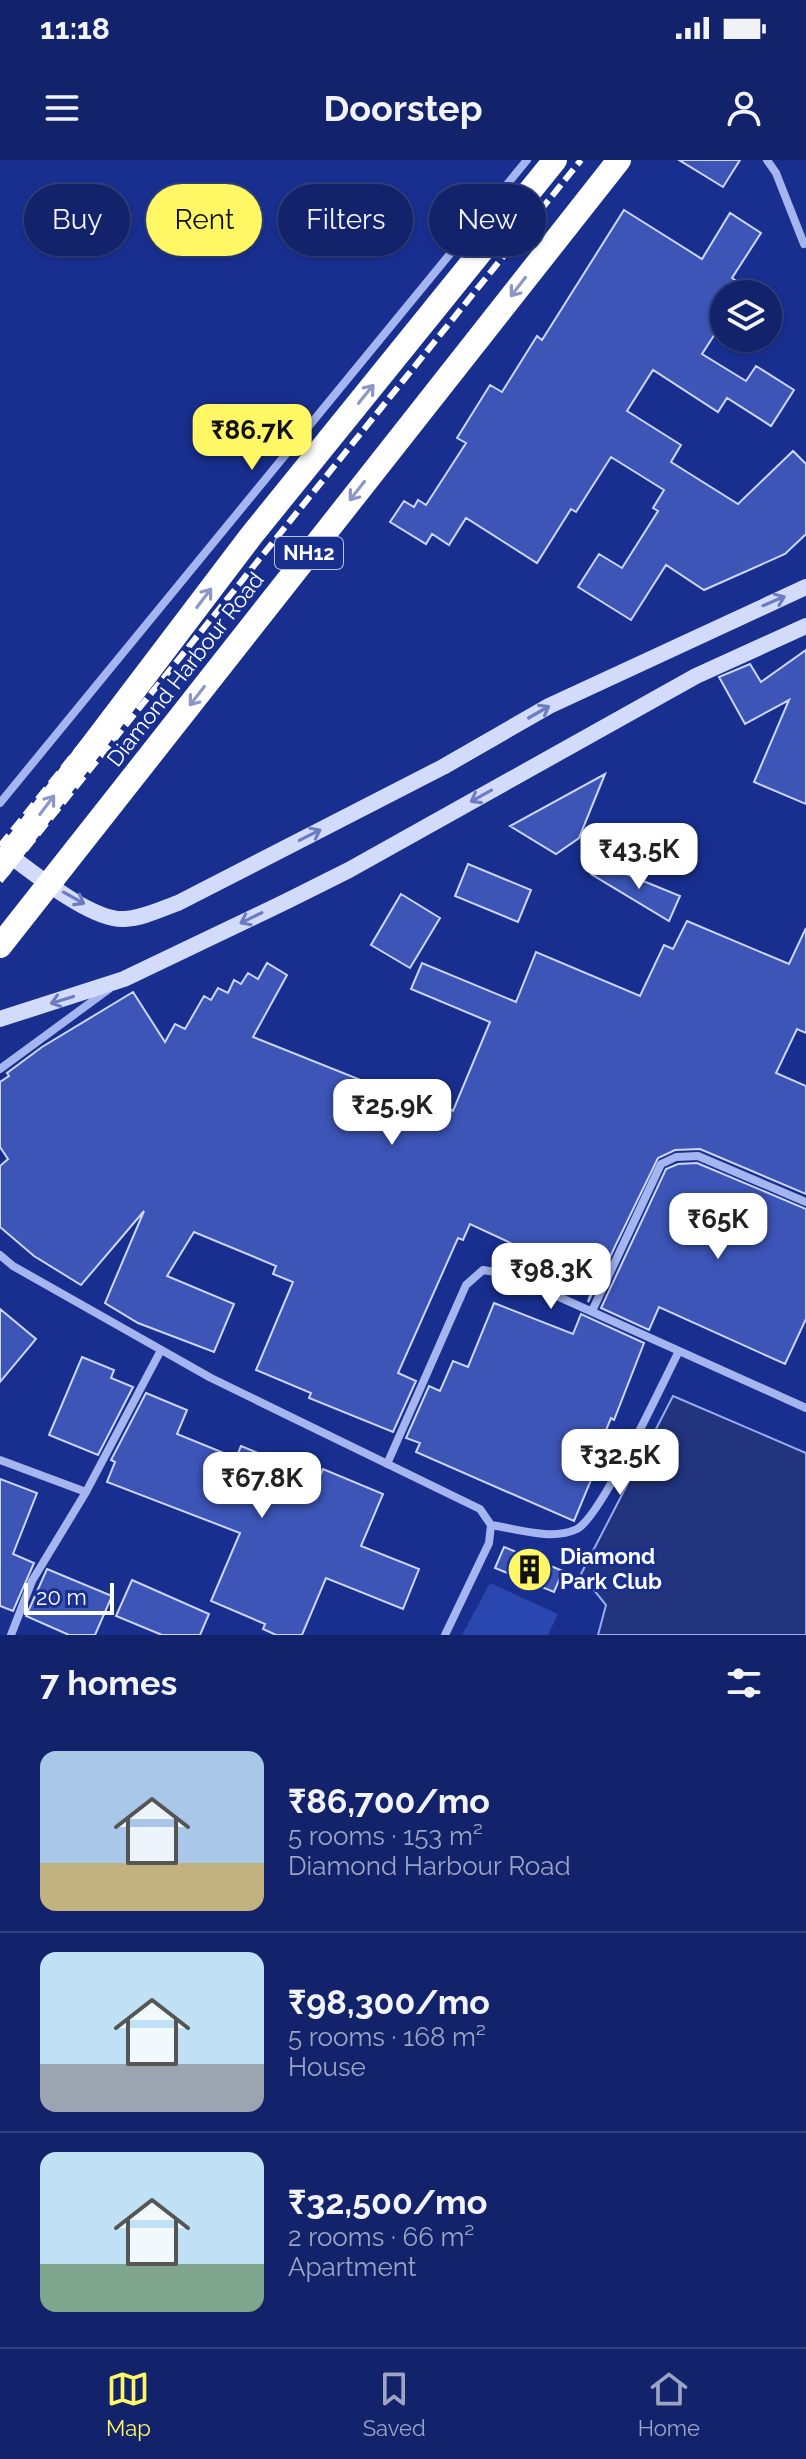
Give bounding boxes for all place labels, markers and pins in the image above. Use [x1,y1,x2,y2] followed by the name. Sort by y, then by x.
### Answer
[187,404,317,472] pin: ₹86.7K
[574,823,704,891] pin: ₹43.5K
[327,1079,457,1147] pin: ₹25.9K
[671,1193,765,1261] pin: ₹65K
[486,1243,616,1311] pin: ₹98.3K
[555,1429,685,1497] pin: ₹32.5K
[197,1452,327,1520] pin: ₹67.8K
[560,1543,662,1594] place label: Diamond Park Club
[505,1545,553,1593] building icon: Diamond Park Club

